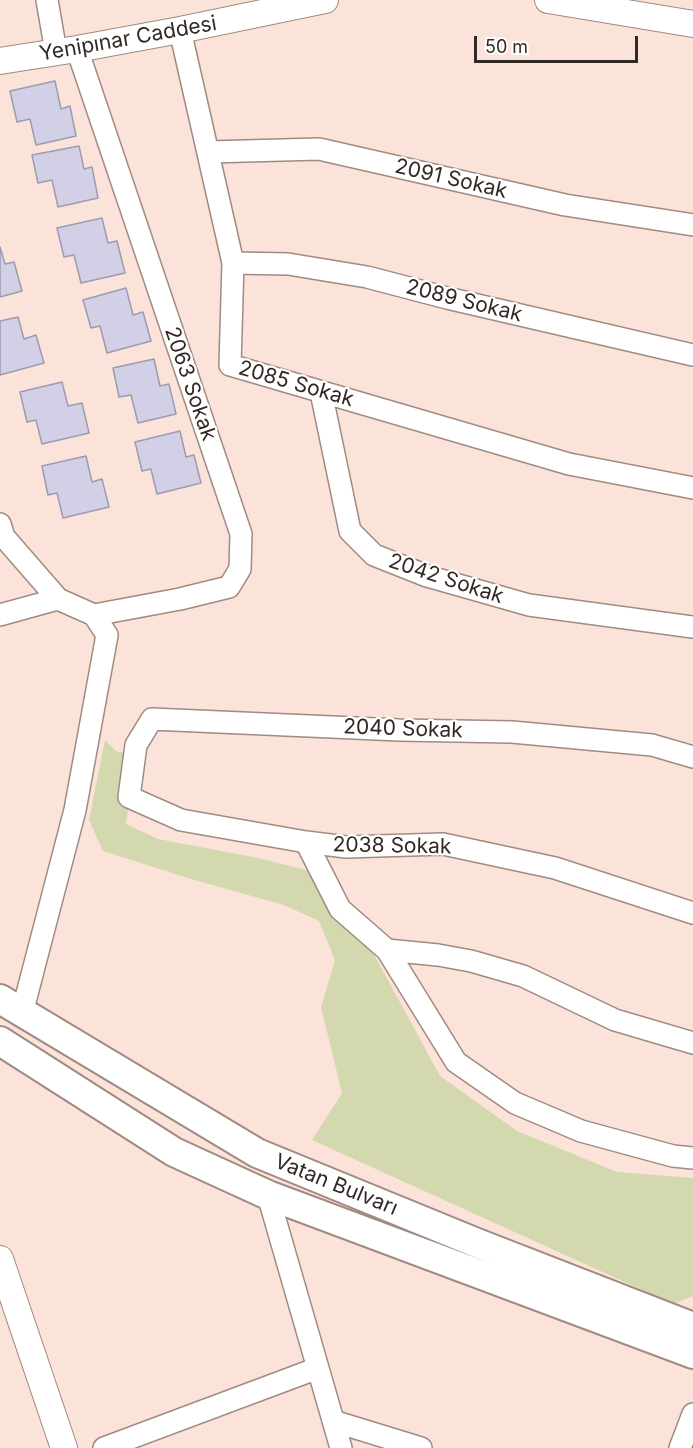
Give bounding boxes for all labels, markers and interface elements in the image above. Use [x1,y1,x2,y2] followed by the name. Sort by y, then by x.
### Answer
[37,11,219,67] street label: Yenipınar Caddesi
[477,24,640,62] scale bar
[485,36,528,57] text: 50 m
[392,154,510,204] street label: 2091 Sokak
[403,274,525,328] street label: 2089 Sokak
[159,324,221,444] street label: 2063 Sokak
[236,356,356,412] street label: 2085 Sokak
[385,549,507,609] street label: 2042 Sokak
[343,714,463,744] street label: 2040 Sokak
[332,832,452,860] street label: 2038 Sokak
[271,1149,401,1221] street label: Vatan Bulvarı

